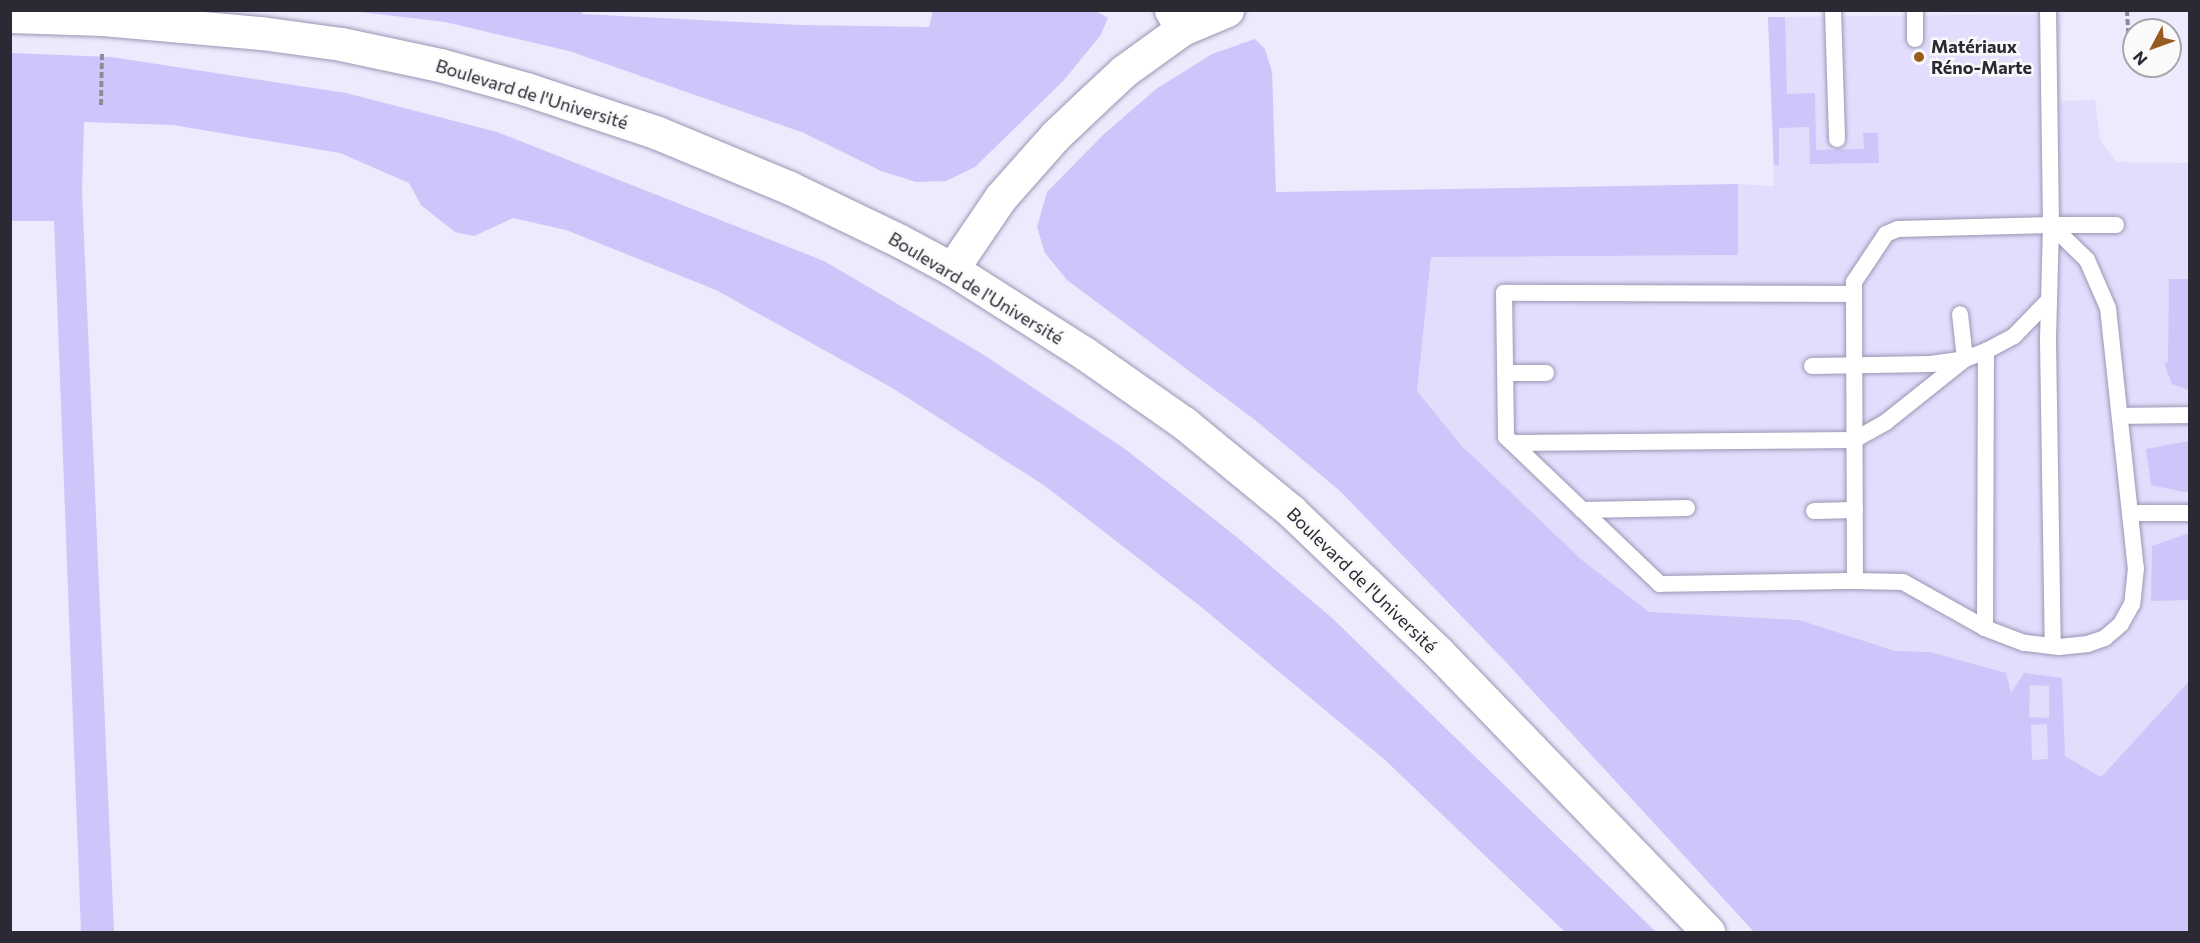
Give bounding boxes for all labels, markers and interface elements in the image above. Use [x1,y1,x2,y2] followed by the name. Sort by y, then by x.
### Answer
[2122,18,2182,78] north arrow
[1931,36,2032,78] place label: Matériaux Réno-Marte
[2128,48,2151,70] text: N
[1912,50,1926,64] marker: Matériaux Réno-Marte
[433,54,631,134] street label: Boulevard de l'Université
[885,227,1067,349] street label: Boulevard de l'Université
[1283,503,1441,657] street label: Boulevard de l'Université

